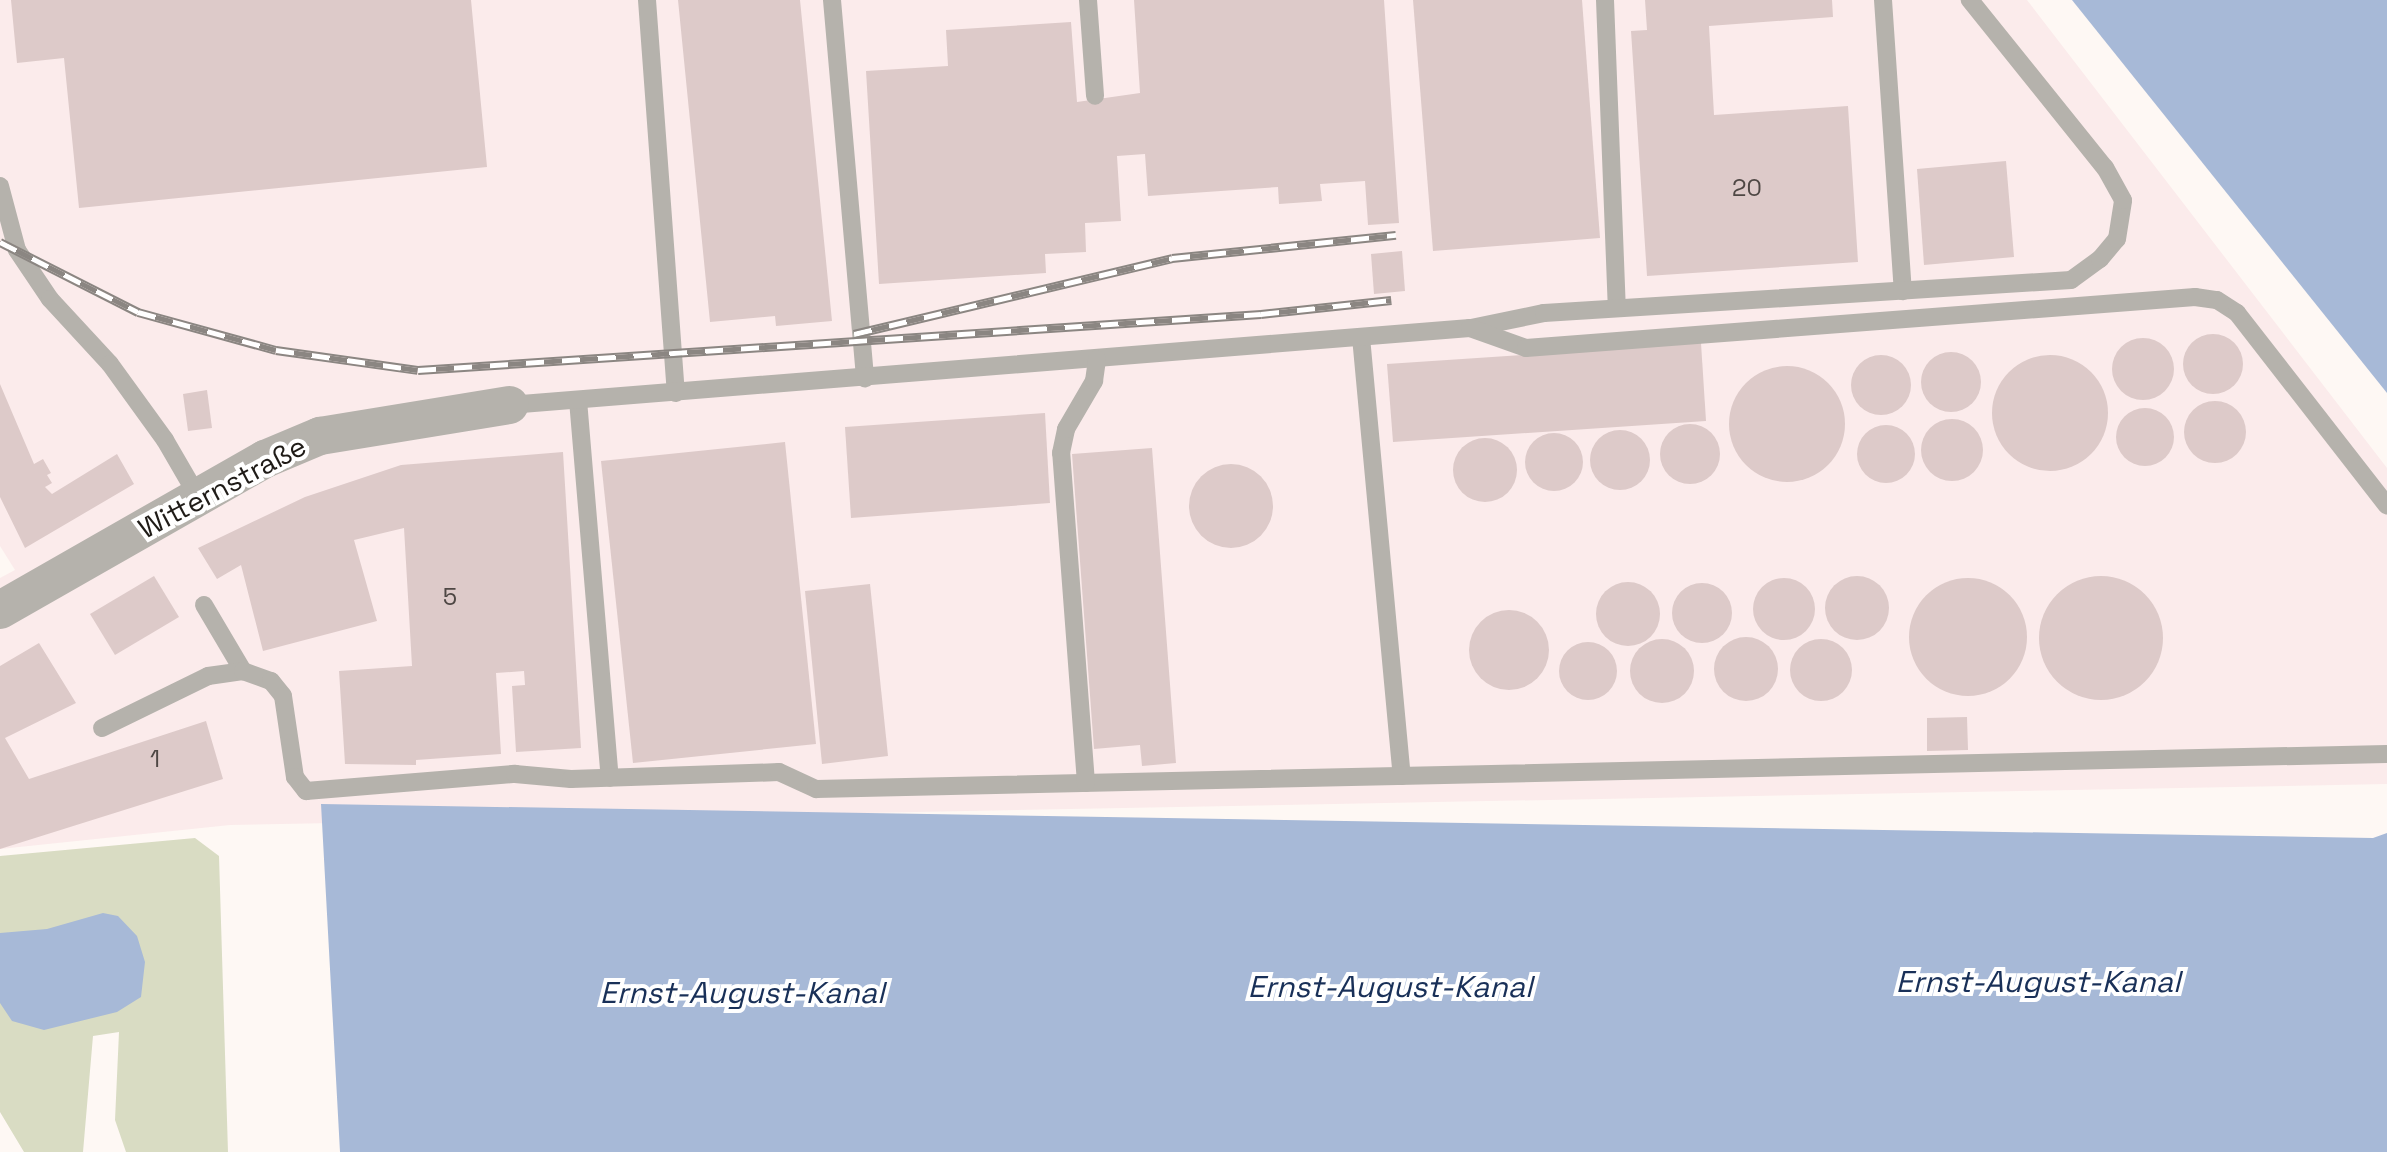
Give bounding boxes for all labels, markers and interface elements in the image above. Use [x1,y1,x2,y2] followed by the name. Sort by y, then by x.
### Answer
[1732,174,1762,202] house number: 20
[132,429,312,545] street label: Witternstraße
[443,583,457,611] house number: 5
[150,745,160,773] house number: 1
[1896,964,2180,1000] water label: Ernst-August-Kanal
[1248,969,1532,1005] water label: Ernst-August-Kanal
[600,975,884,1011] water label: Ernst-August-Kanal

